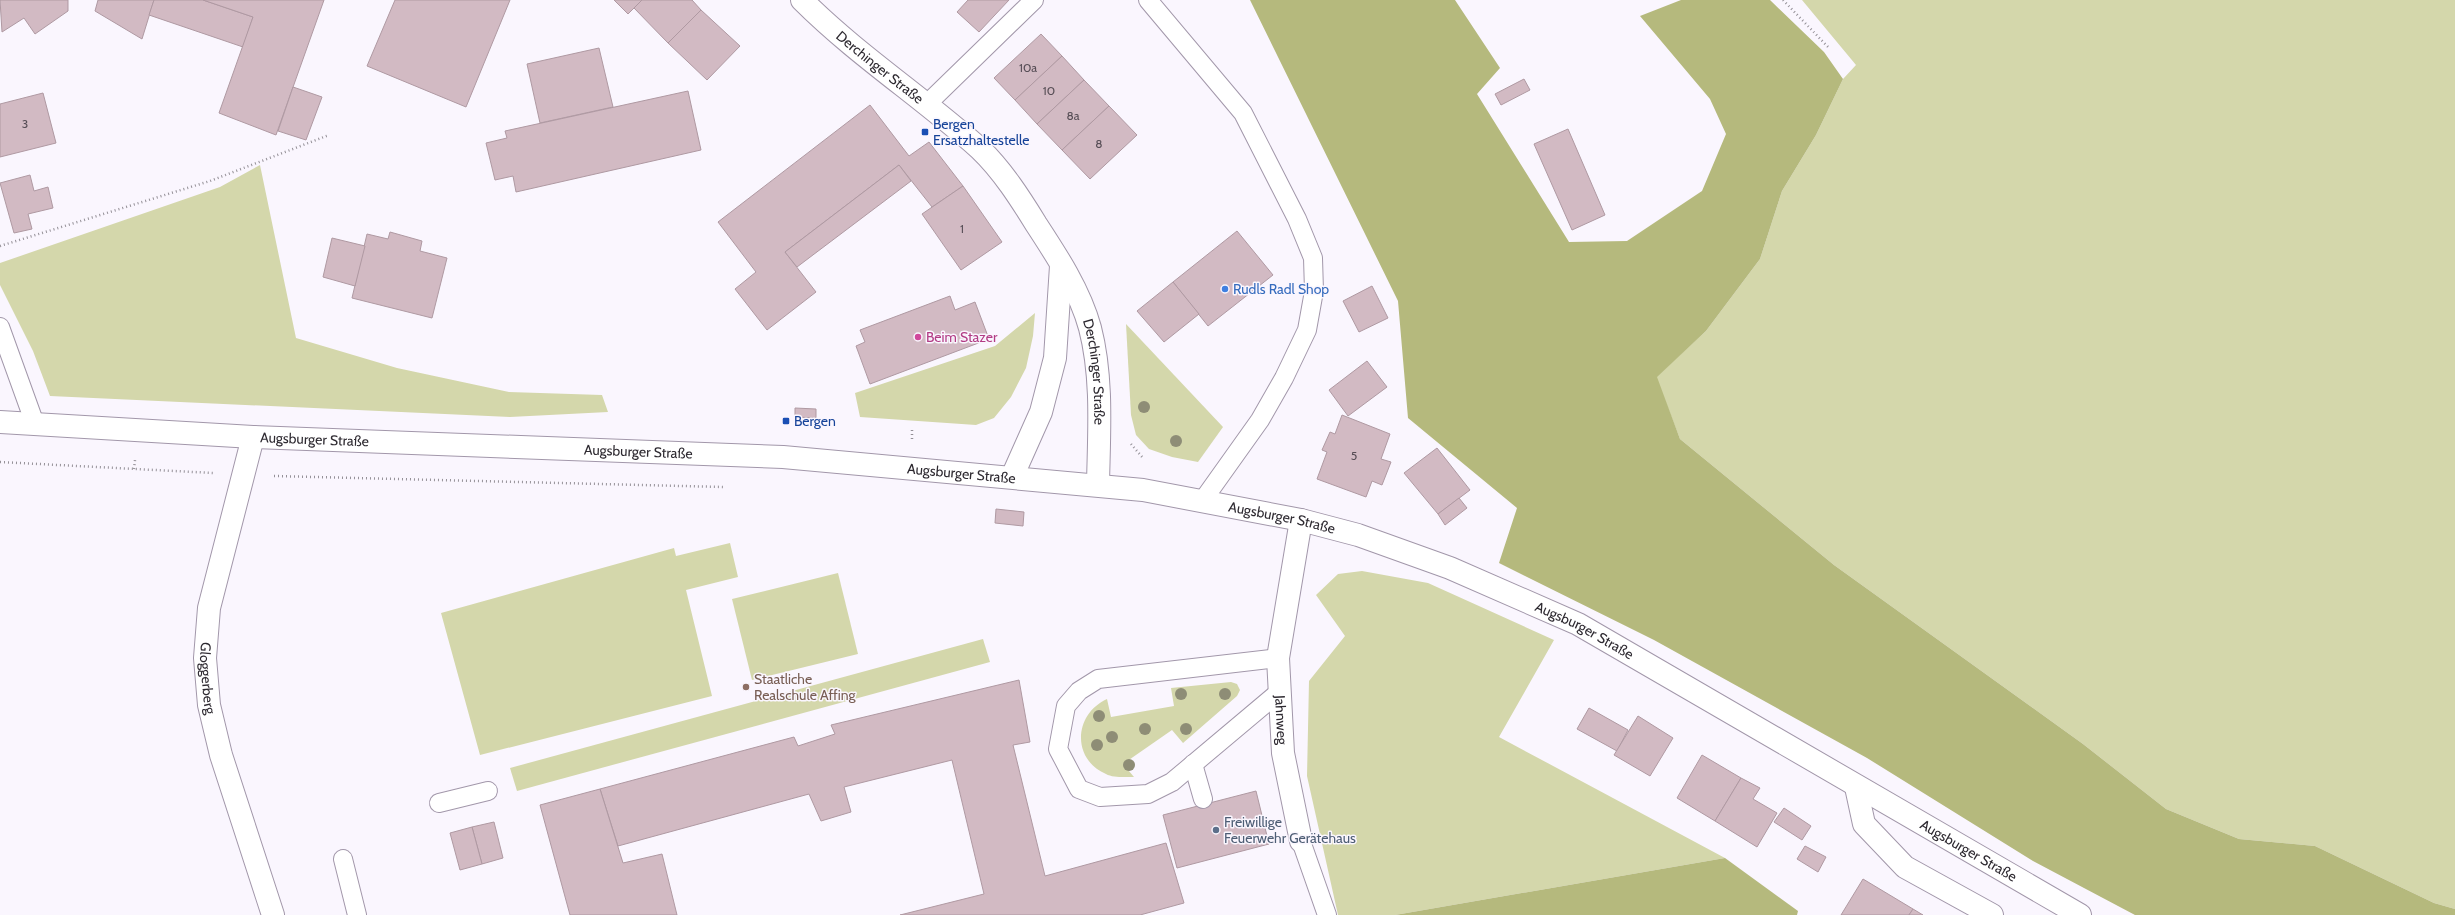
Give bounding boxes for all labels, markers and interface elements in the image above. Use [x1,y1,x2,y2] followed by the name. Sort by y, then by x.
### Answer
[833,27,927,108] street label: Derchinger Straße
[1019,60,1037,75] house number: 10a
[1043,83,1055,98] house number: 10
[1066,108,1080,123] house number: 8a
[933,115,1029,149] place label: Bergen Ersatzhaltestelle
[22,116,28,131] house number: 3
[920,127,930,137] marker: Bergen Ersatzhaltestelle
[1095,136,1103,151] house number: 8
[960,221,964,236] house number: 1
[1233,280,1329,298] place label: Rudls Radl Shop
[1220,284,1230,294] marker: Rudls Radl Shop
[1079,317,1108,425] street label: Derchinger Straße
[926,328,998,346] place label: Beim Stazer
[913,332,923,342] marker: Beim Stazer
[794,412,836,430] place label: Bergen
[781,416,791,426] marker: Bergen
[260,428,369,450] street label: Augsburger Straße
[584,440,693,463] street label: Augsburger Straße
[1351,448,1357,463] house number: 5
[906,459,1016,487] street label: Augsburger Straße
[1227,497,1337,538] street label: Augsburger Straße
[1532,597,1637,663] street label: Augsburger Straße
[196,642,220,717] street label: Gloggerberg
[754,670,856,704] place label: Staatliche Realschule Affing
[741,682,751,692] marker: Staatliche Realschule Affing
[1271,694,1292,746] street label: Jahnweg
[1224,813,1356,847] place label: Freiwillige Feuerwehr Gerätehaus
[1917,815,2020,885] street label: Augsburger Straße
[1211,825,1221,835] marker: Freiwillige Feuerwehr Gerätehaus

